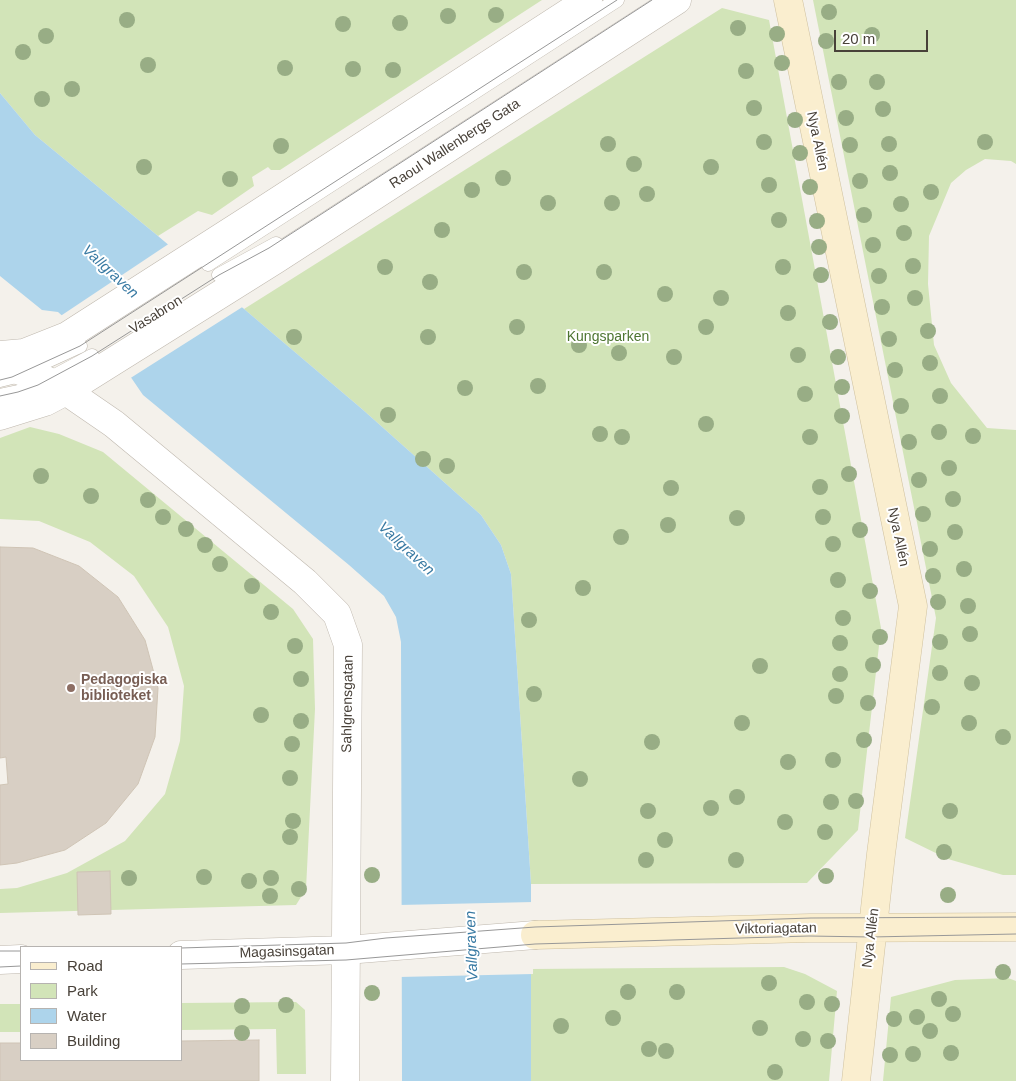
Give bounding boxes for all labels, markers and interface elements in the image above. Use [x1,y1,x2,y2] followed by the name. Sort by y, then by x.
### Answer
[836,20,930,52] scale bar
[842,30,875,47] text: 20 m
[387,96,523,192] street label: Raoul Wallenbergs Gata
[803,110,831,172] street label: Nya Allén
[78,241,142,303] water label: Vallgraven
[127,292,185,338] street label: Vasabron
[567,329,649,345] park label: Kungsparken
[884,506,912,568] street label: Nya Allén
[374,518,438,580] water label: Vallgraven
[339,655,357,753] street label: Sahlgrensgatan
[81,672,167,704] place label: Pedagogiska biblioteket
[65,682,77,694] marker: Pedagogiska biblioteket
[859,907,883,969] street label: Nya Allén
[462,911,482,981] water label: Vallgraven
[735,920,817,938] street label: Viktoriagatan
[239,942,335,962] street label: Magasinsgatan
[20,946,182,1061] legend
[67,957,103,974] text: Road
[67,982,98,999] text: Park
[67,1007,106,1024] text: Water
[67,1032,120,1049] text: Building

